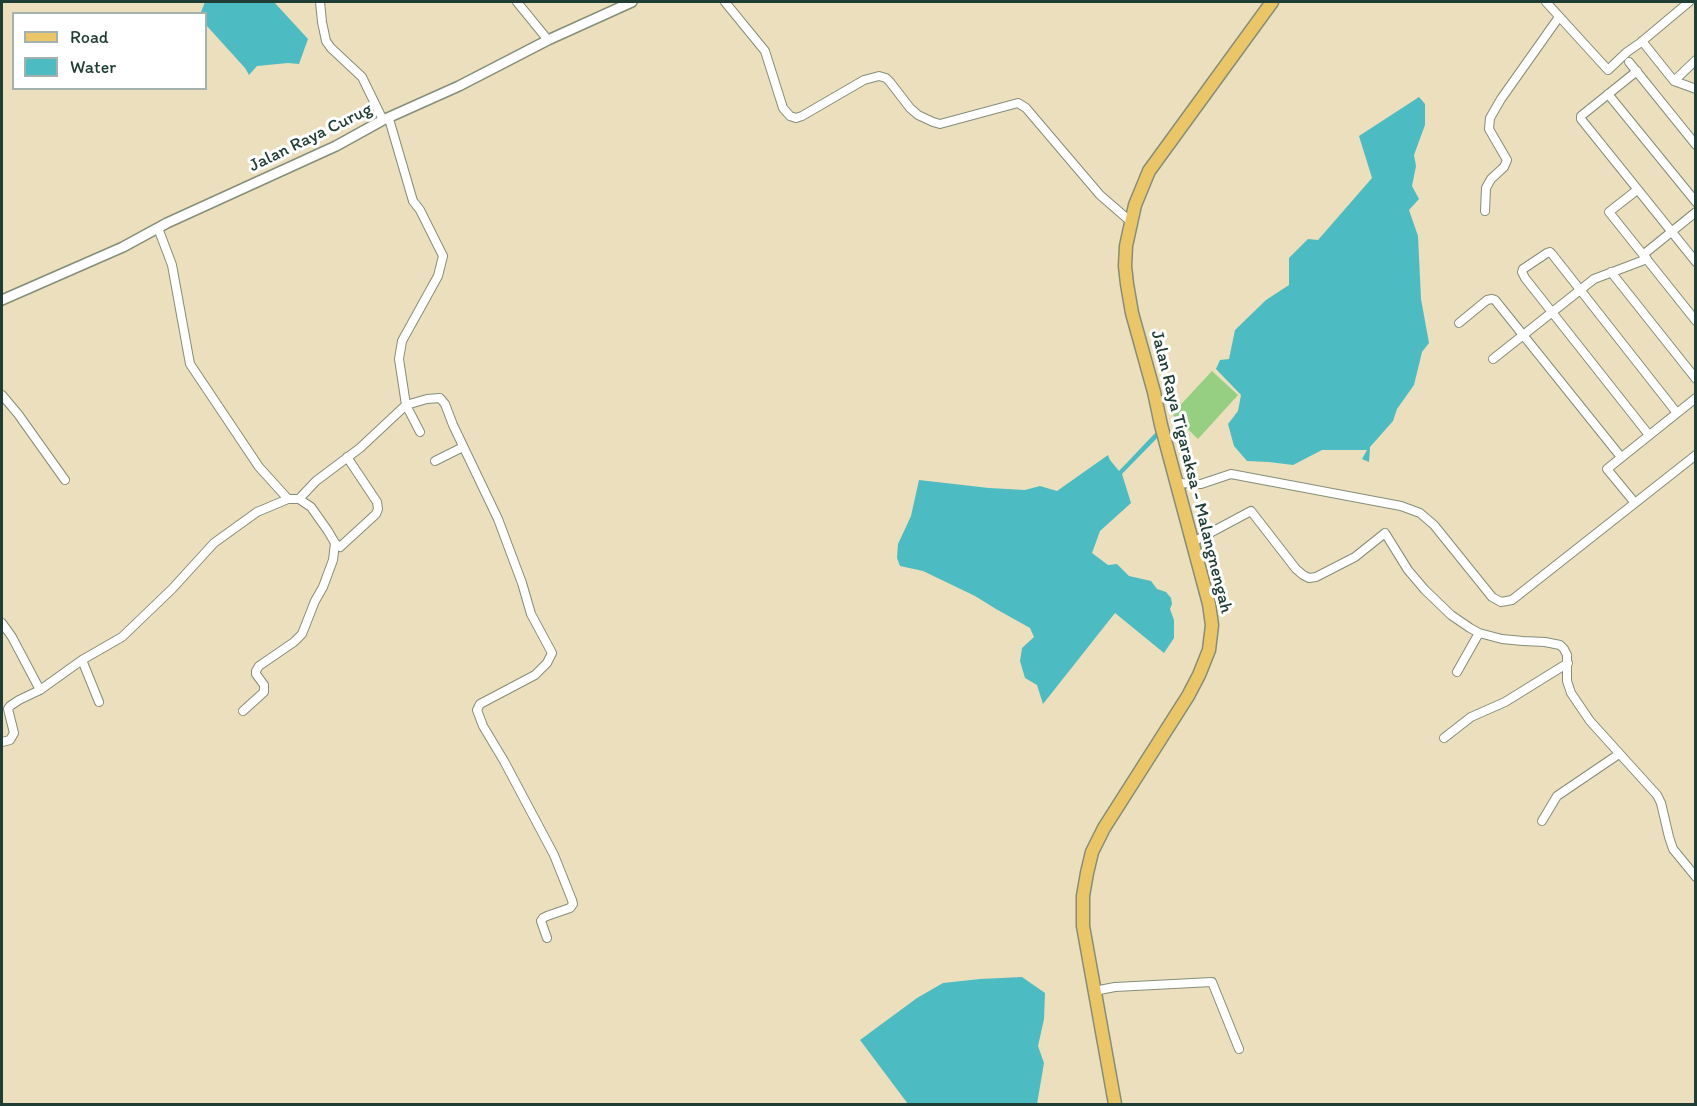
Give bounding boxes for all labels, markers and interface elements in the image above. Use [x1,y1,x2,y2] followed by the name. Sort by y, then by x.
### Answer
[12,12,207,90] legend
[70,26,109,48] text: Road
[70,56,116,78] text: Water
[246,99,376,177] street label: Jalan Raya Curug
[1145,328,1237,616] street label: Jalan Raya Tigaraksa - Malangnengah

